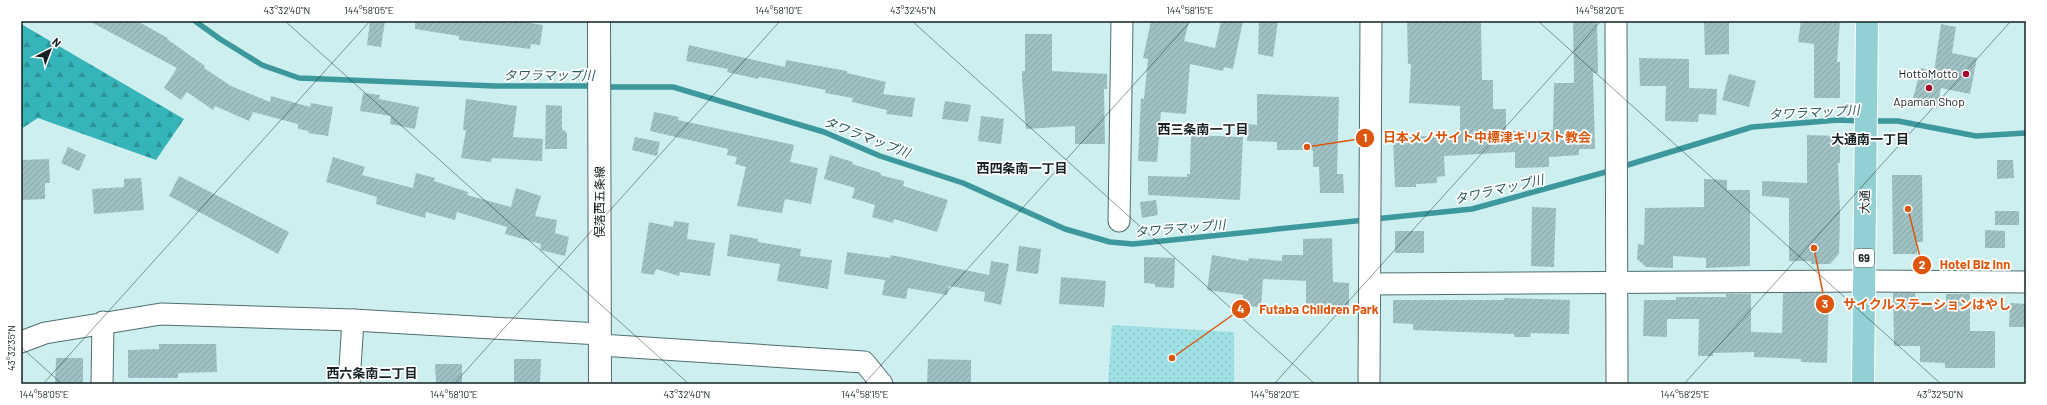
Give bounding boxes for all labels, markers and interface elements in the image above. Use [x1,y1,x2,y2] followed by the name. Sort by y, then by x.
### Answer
[264,4,310,16] text: 43°32'40"N
[344,4,394,16] text: 144°58'05"E
[755,4,803,16] text: 144°58'10"E
[890,4,936,16] text: 43°32'45"N
[1166,4,1214,16] text: 144°58'15"E
[1575,4,1625,16] text: 144°58'20"E
[30,30,70,70] north arrow
[50,35,64,49] text: N
[1898,66,1958,80] place label: HottoMotto
[503,67,596,83] water label: タワラマップ川
[1961,69,1971,79] marker: HottoMotto
[1924,83,1934,93] marker: Apaman Shop
[1893,94,1965,108] place label: Apaman Shop
[1768,102,1862,122] water label: タワラマップ川
[822,113,914,161] water label: タワラマップ川
[1157,121,1249,137] district label: 西三条南一丁目
[1355,125,1599,150] callout: 日本メノサイト中標津キリスト教会
[1383,129,1591,145] text: 日本メノサイト中標津キリスト教会
[1363,130,1367,144] text: 1
[1831,131,1909,147] district label: 大通南一丁目
[976,160,1068,176] district label: 西四条南一丁目
[592,166,606,238] street label: 俣落西五条線
[1453,171,1547,207] water label: タワラマップ川
[1857,190,1871,214] street label: 大通
[1134,216,1228,240] water label: タワラマップ川
[1854,249,1874,267] road number: 69
[1912,252,2018,277] callout: Hotel Biz Inn
[1940,256,2010,272] text: Hotel Biz Inn
[1919,257,1926,271] text: 2
[1815,291,2020,316] callout: サイクルステーションはやし
[1822,296,1828,310] text: 3
[1843,296,2011,312] text: サイクルステーションはやし
[1231,297,1386,322] callout: Futaba Children Park
[1237,301,1245,315] text: 4
[1259,301,1379,317] text: Futaba Children Park
[5,325,17,371] text: 43°32'35"N
[326,365,418,381] district label: 西六条南二丁目
[19,388,69,400] text: 144°58'05"E
[430,388,478,400] text: 144°58'10"E
[664,388,710,400] text: 43°32'40"N
[841,388,889,400] text: 144°58'15"E
[1250,388,1300,400] text: 144°58'20"E
[1660,388,1710,400] text: 144°58'25"E
[1917,388,1963,400] text: 43°32'50"N

